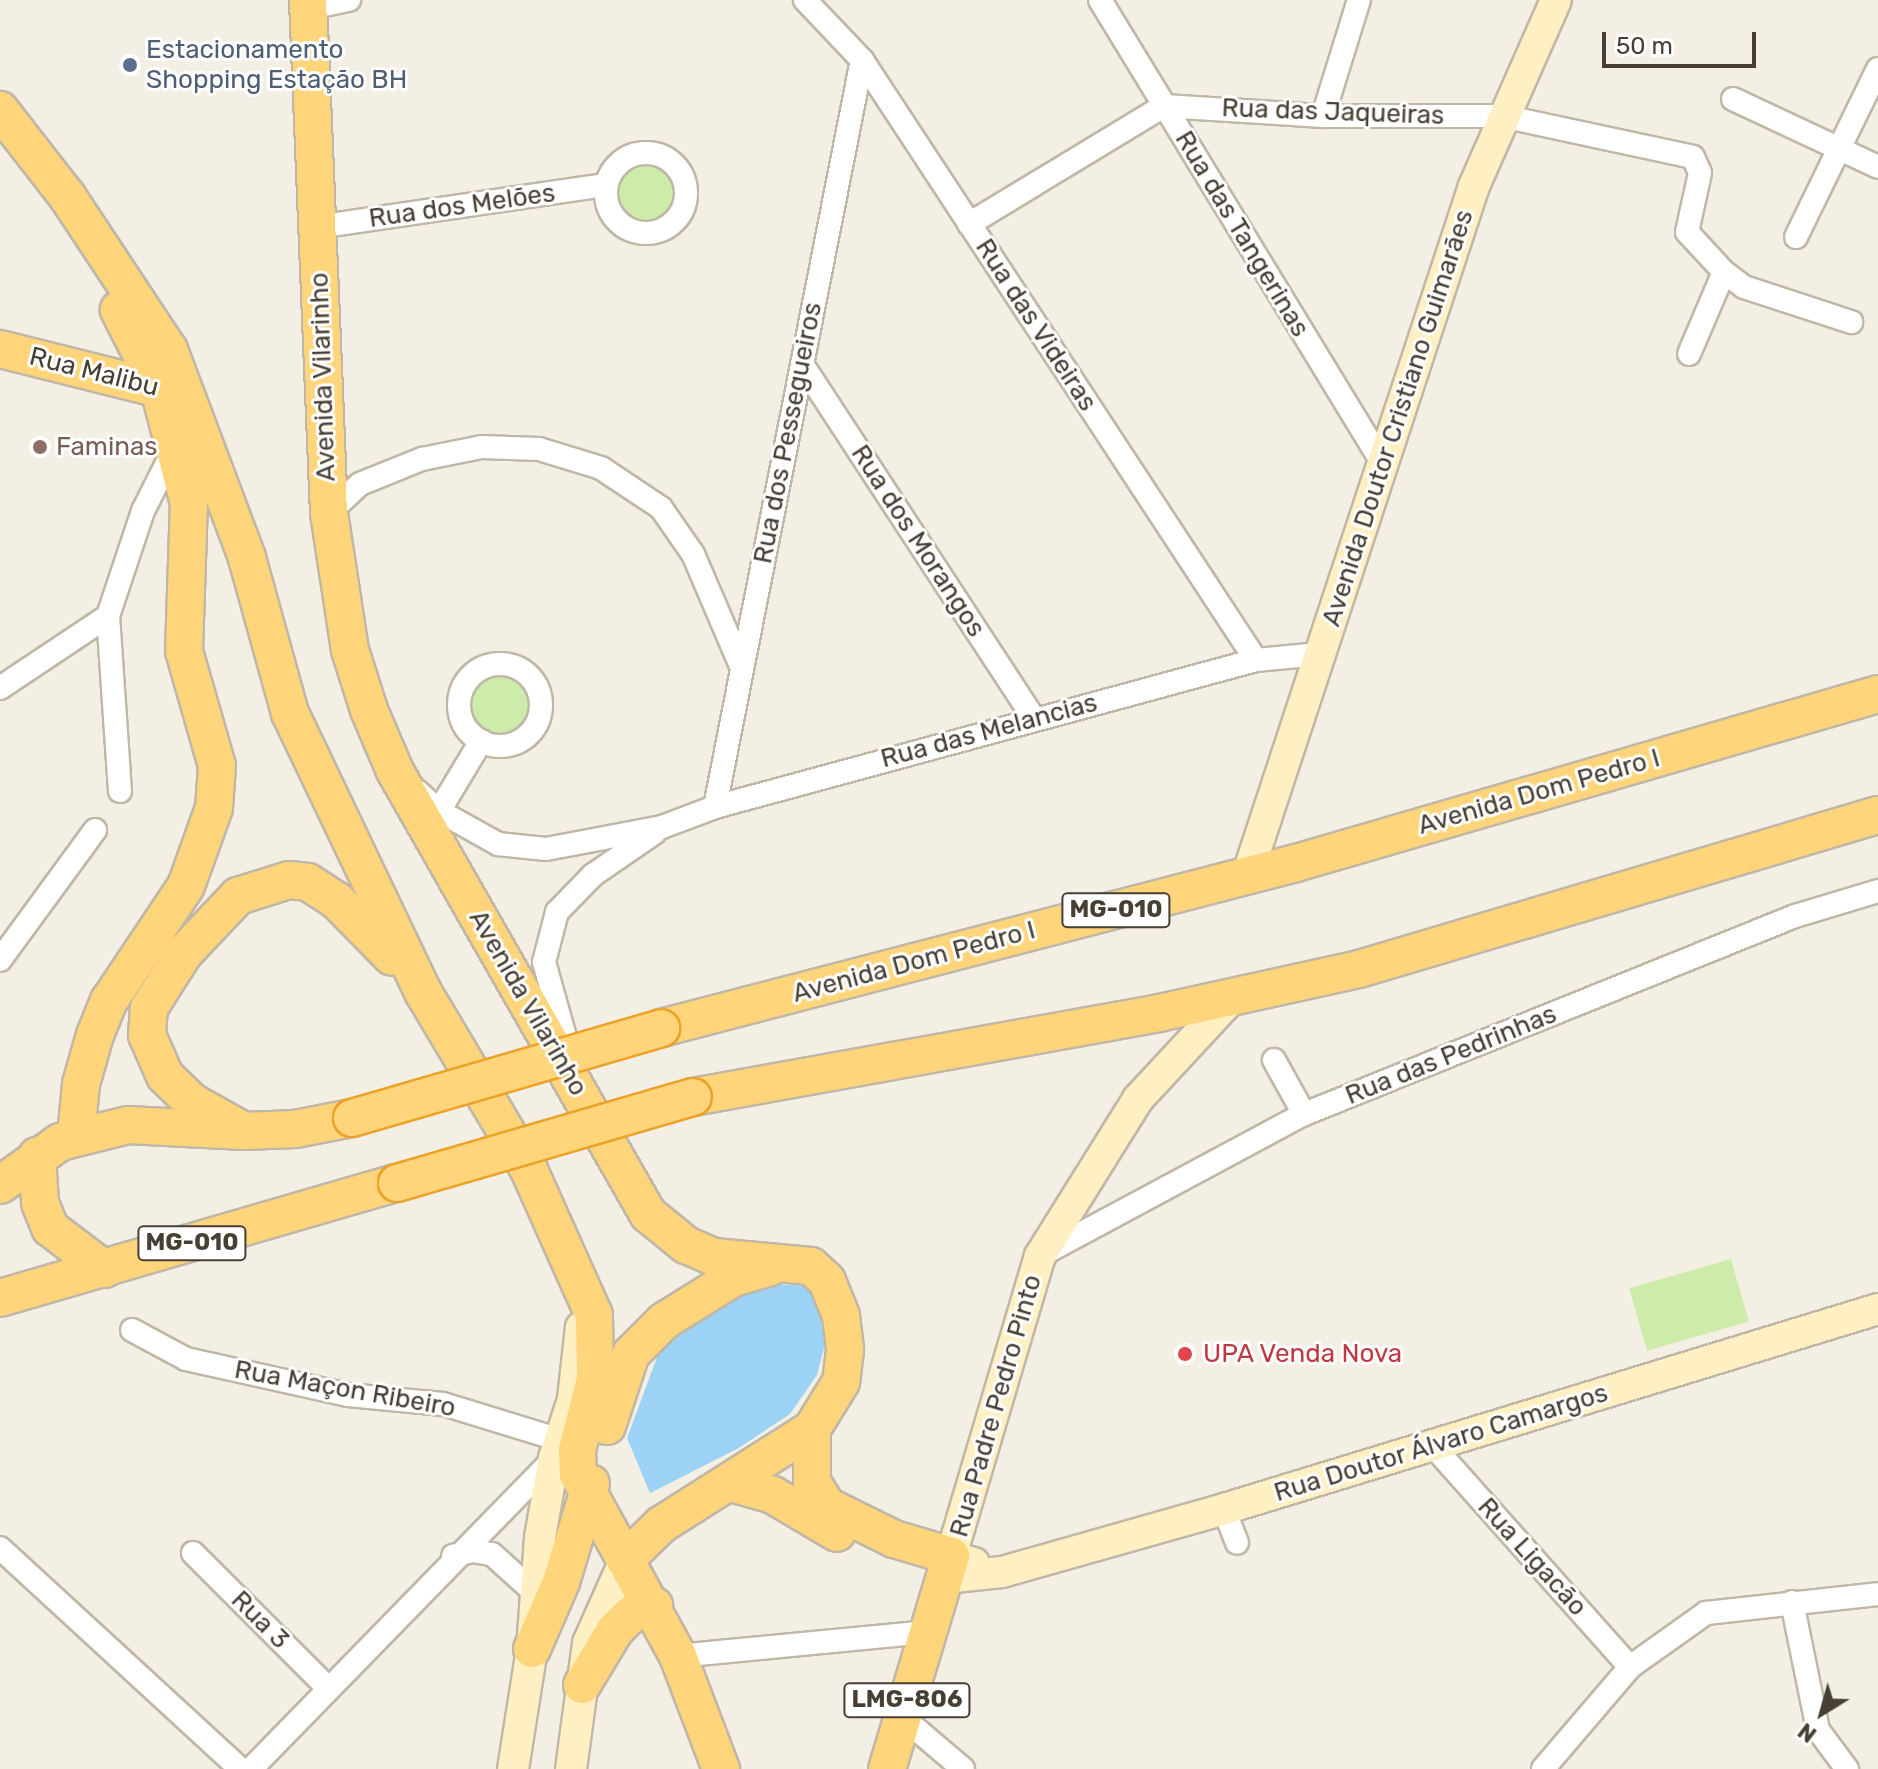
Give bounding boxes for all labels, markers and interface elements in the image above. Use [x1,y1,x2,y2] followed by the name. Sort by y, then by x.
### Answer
[1606,16,1760,66] scale bar
[1616,32,1673,60] text: 50 m
[146,34,407,96] place label: Estacionamento Shopping Estação BH
[121,56,139,74] marker: Estacionamento Shopping Estação BH
[1221,93,1445,131] street label: Rua das Jaqueiras
[1168,125,1316,343] street label: Rua das Tangerinas
[367,177,557,235] street label: Rua dos Melões
[1316,206,1480,630] street label: Avenida Doutor Cristiano Guimarães
[969,233,1103,417] street label: Rua das Videiras
[304,272,342,482] street label: Avenida Vilarinho
[747,300,829,566] street label: Rua dos Pessegueiros
[26,341,162,403] street label: Rua Malibu
[56,431,158,463] place label: Faminas
[31,438,49,456] marker: Faminas
[844,439,992,643] street label: Rua dos Morangos
[877,687,1101,775] street label: Rua das Melancias
[1414,743,1664,841] street label: Avenida Dom Pedro I
[1060,890,1172,930] road number: MG-010
[462,904,594,1102] street label: Avenida Vilarinho
[789,915,1039,1009] street label: Avenida Dom Pedro I
[1341,998,1561,1112] street label: Rua das Pedrinhas
[136,1223,248,1263] road number: MG-010
[944,1271,1048,1541] street label: Rua Padre Pedro Pinto
[1203,1338,1404,1370] place label: UPA Venda Nova
[1174,1343,1196,1365] marker: UPA Venda Nova
[232,1354,458,1424] street label: Rua Maçon Ribeiro
[1270,1377,1612,1509] street label: Rua Doutor Álvaro Camargos
[1471,1492,1593,1622] street label: Rua Ligacão
[225,1585,295,1655] street label: Rua 3
[1782,1673,1862,1753] north arrow
[843,1680,971,1720] road number: LMG-806
[1793,1717,1822,1748] text: N

